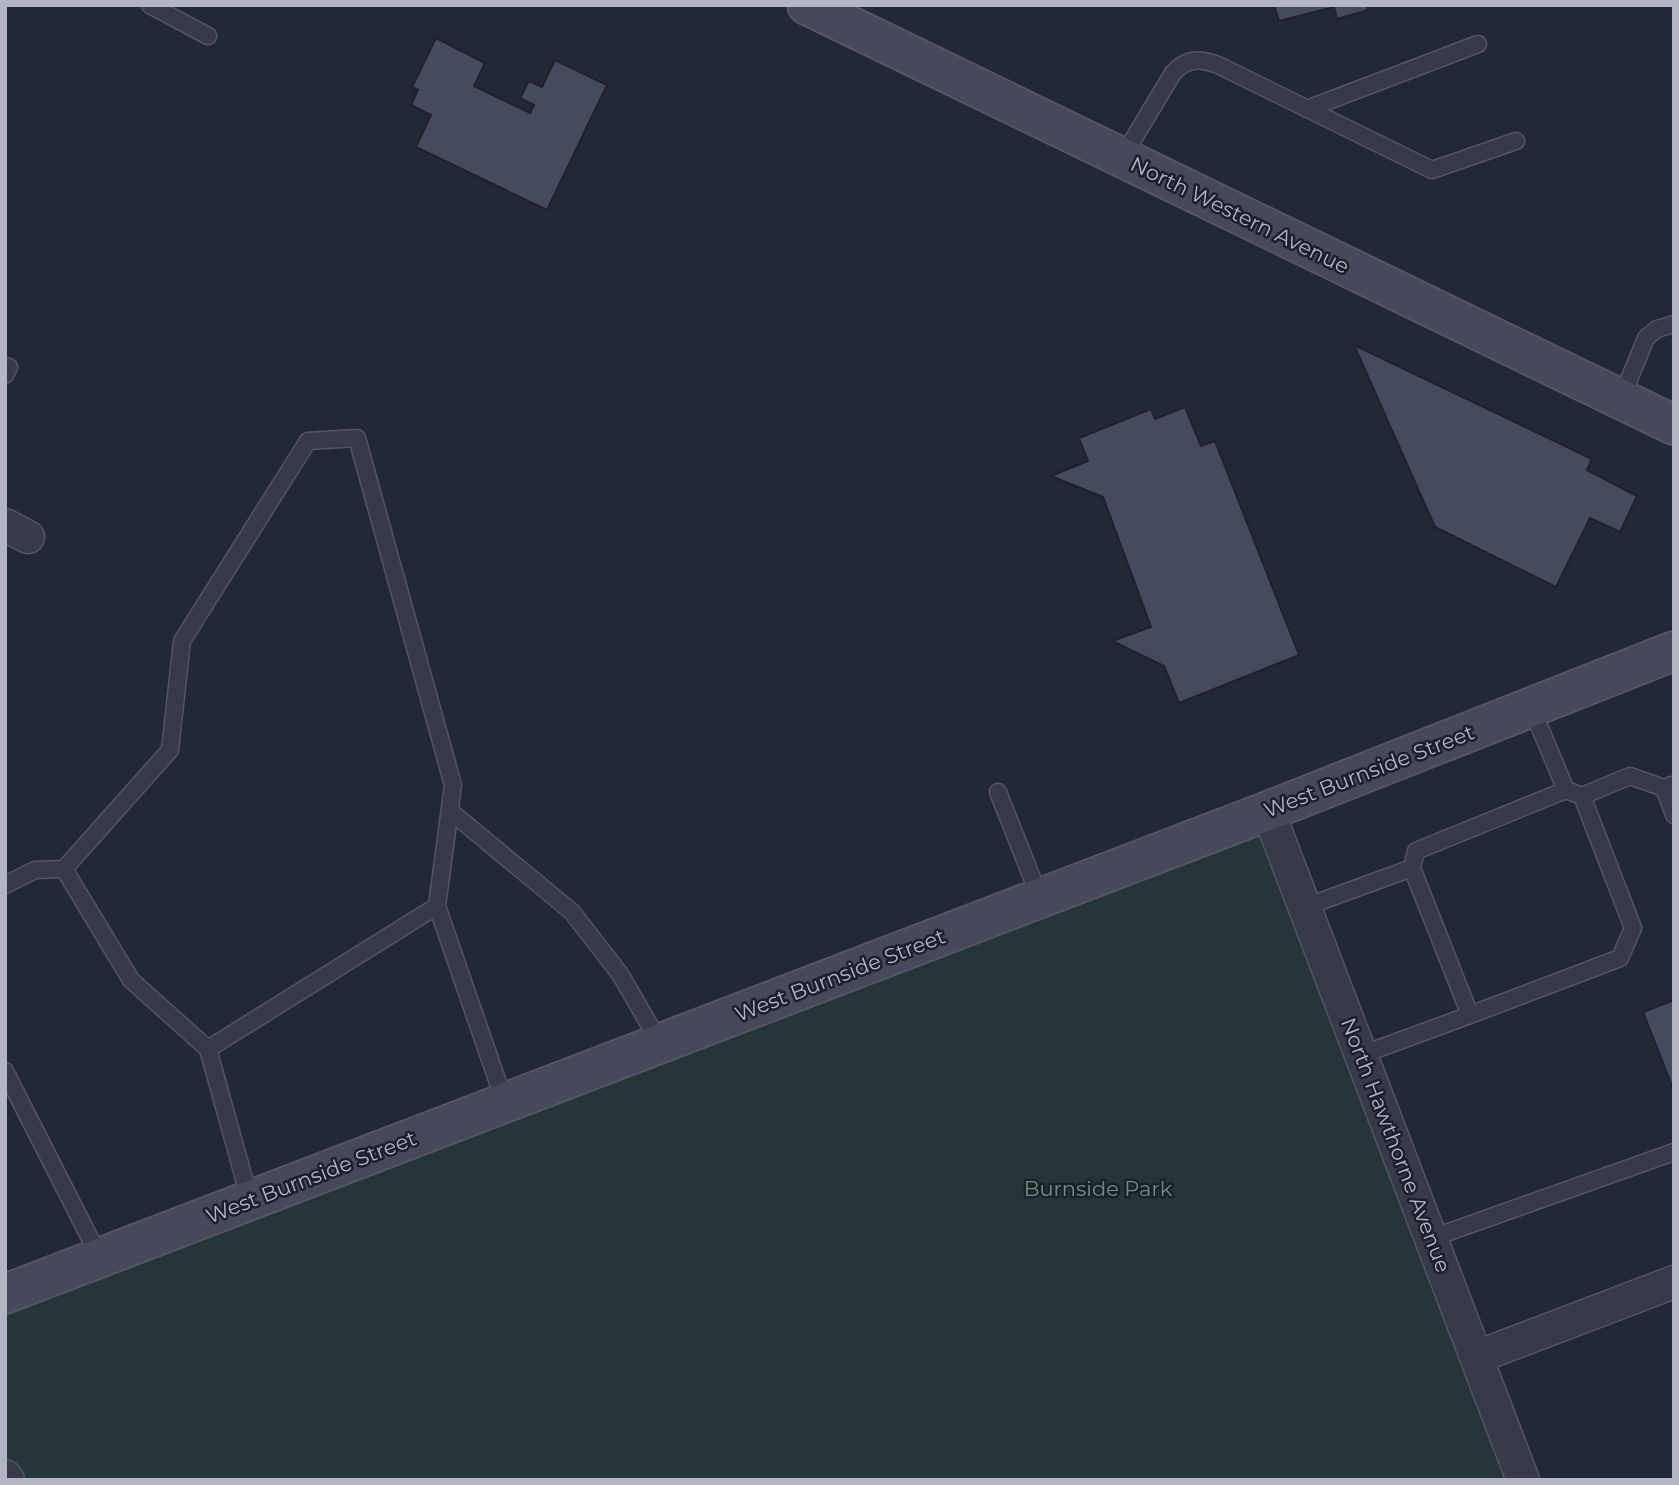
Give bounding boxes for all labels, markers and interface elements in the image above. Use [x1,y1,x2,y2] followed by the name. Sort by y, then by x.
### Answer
[1127,151,1353,279] street label: North Western Avenue
[1260,719,1478,823] street label: West Burnside Street
[731,923,949,1027] street label: West Burnside Street
[1336,1014,1456,1276] street label: North Hawthorne Avenue
[202,1125,420,1229] street label: West Burnside Street
[1024,1176,1173,1201] park label: Burnside Park

